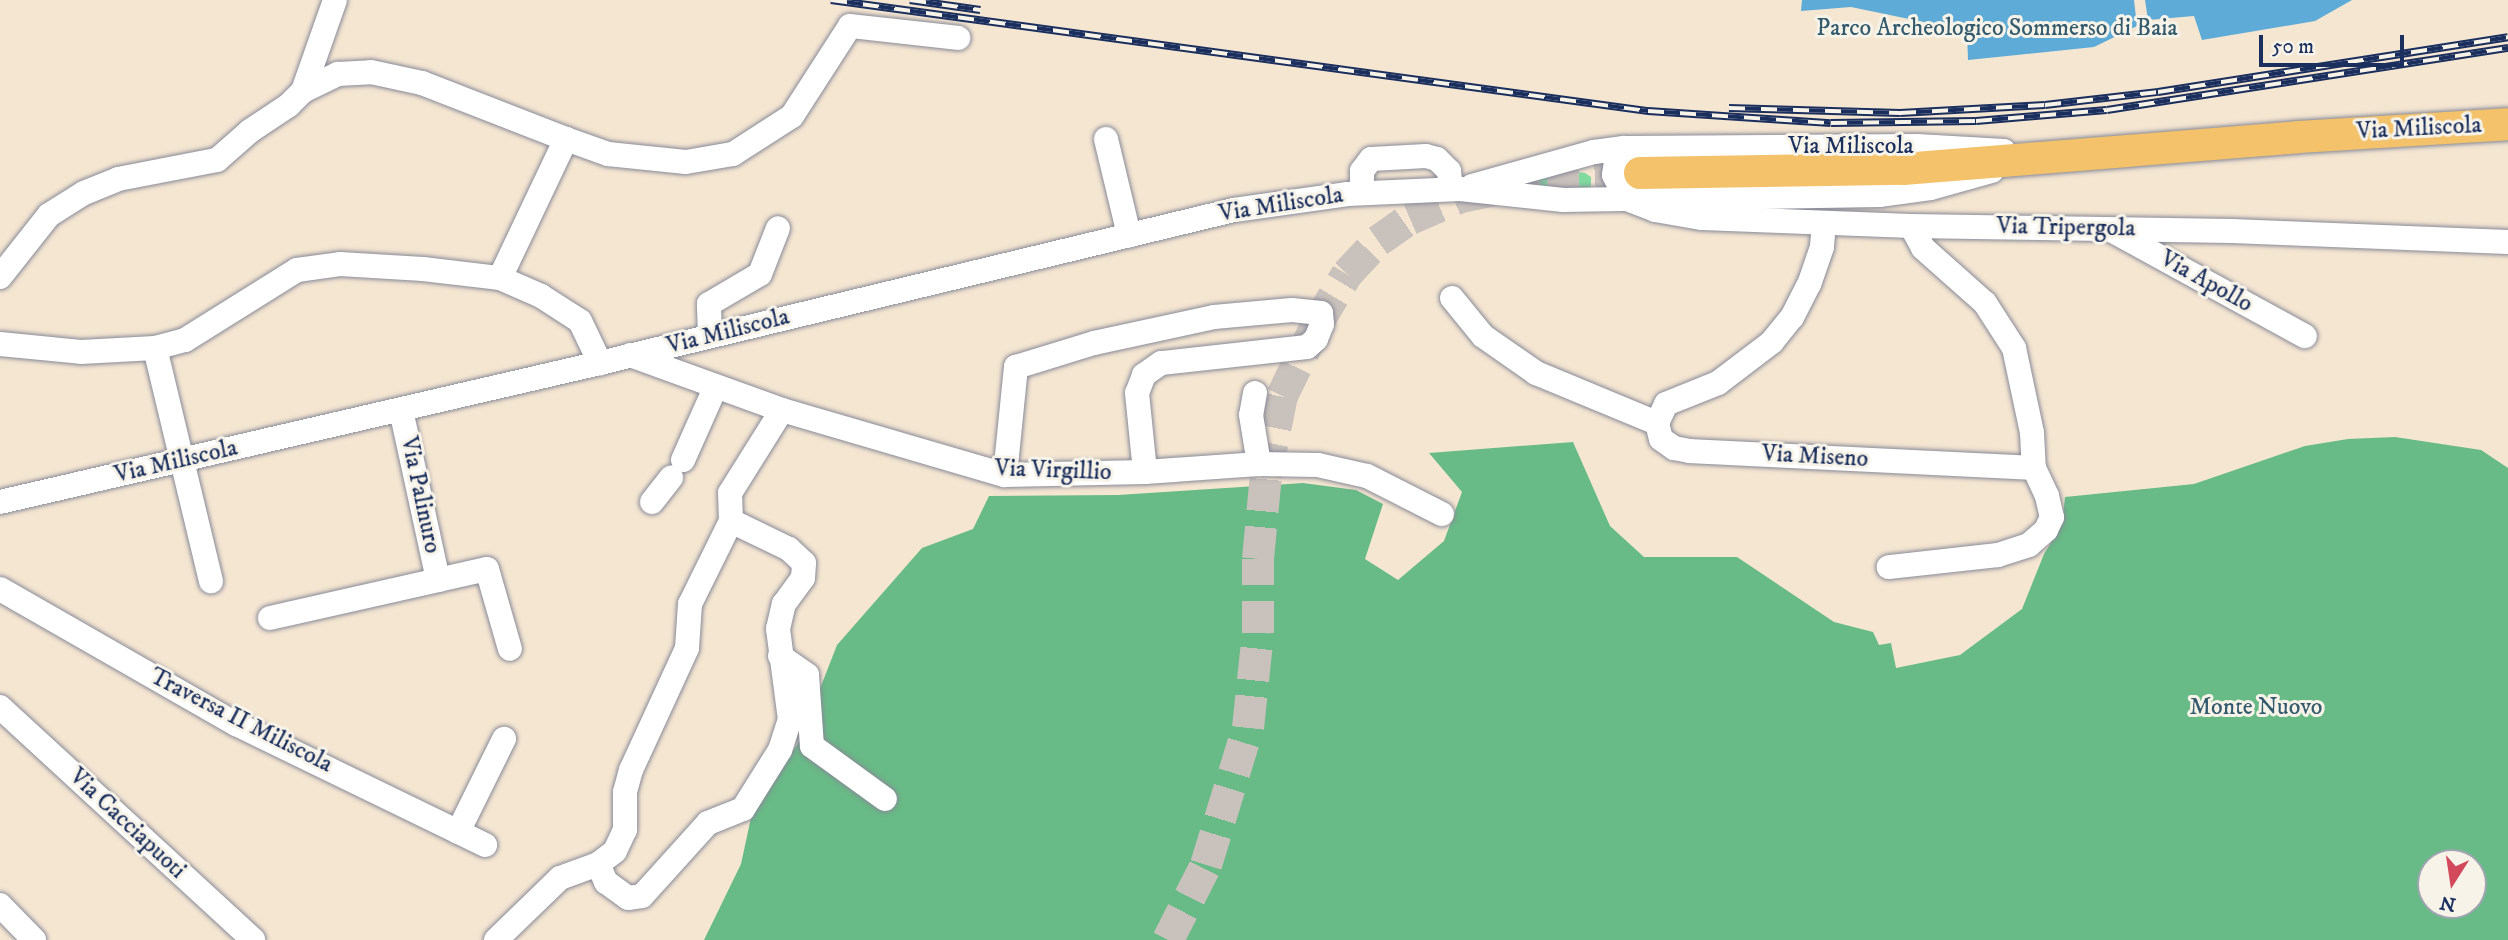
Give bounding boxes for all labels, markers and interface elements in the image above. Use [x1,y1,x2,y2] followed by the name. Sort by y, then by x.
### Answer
[1816,15,2178,43] park label: Parco Archeologico Sommerso di Baia
[2263,21,2408,65] scale bar
[2272,34,2314,60] text: 50 m
[2356,111,2482,147] street label: Via Miliscola
[1788,133,1914,161] street label: Via Miliscola
[1217,181,1345,229] street label: Via Miliscola
[1996,212,2136,244] street label: Via Tripergola
[2155,245,2257,319] street label: Via Apollo
[664,303,792,361] street label: Via Miliscola
[112,434,240,490] street label: Via Miliscola
[394,434,446,556] street label: Via Palinuro
[1761,440,1869,474] street label: Via Miseno
[994,455,1112,487] street label: Via Virgillio
[145,662,337,780] street label: Traversa II Miliscola
[2189,694,2323,722] park label: Monte Nuovo
[63,763,191,885] street label: Via Cacciapuoti
[2417,849,2487,919] north arrow
[2438,890,2458,916] text: N

